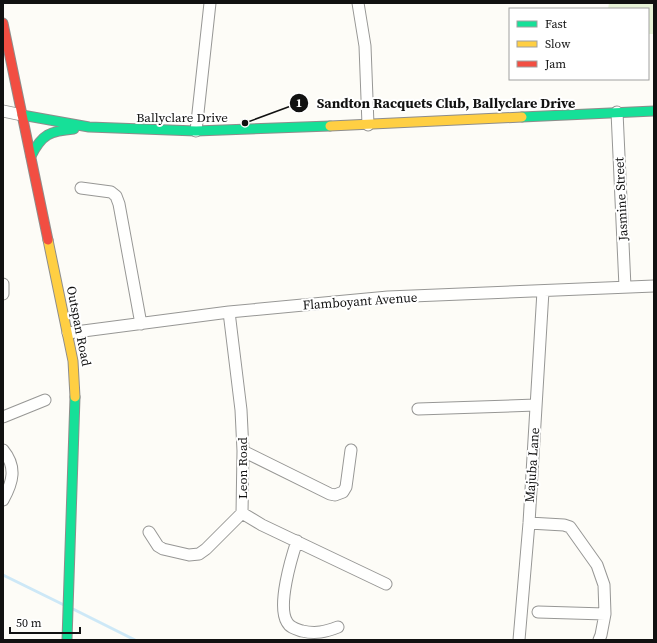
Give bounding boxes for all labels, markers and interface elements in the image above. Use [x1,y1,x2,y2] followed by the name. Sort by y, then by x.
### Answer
[509,8,649,80] legend
[545,16,567,32] text: Fast
[545,36,571,52] text: Slow
[544,56,566,72] text: Jam
[289,90,583,116] callout: Sandton Racquets Club, Ballyclare Drive
[317,93,575,113] text: Sandton Racquets Club, Ballyclare Drive
[296,95,302,111] text: 1
[136,109,228,126] street label: Ballyclare Drive
[610,156,632,242] street label: Jasmine Street
[63,285,95,368] street label: Outspan Road
[302,288,418,313] street label: Flamboyant Avenue
[521,427,543,503] street label: Majuba Lane
[234,436,251,499] street label: Leon Road
[10,609,80,635] scale bar
[16,615,42,631] text: 50 m

